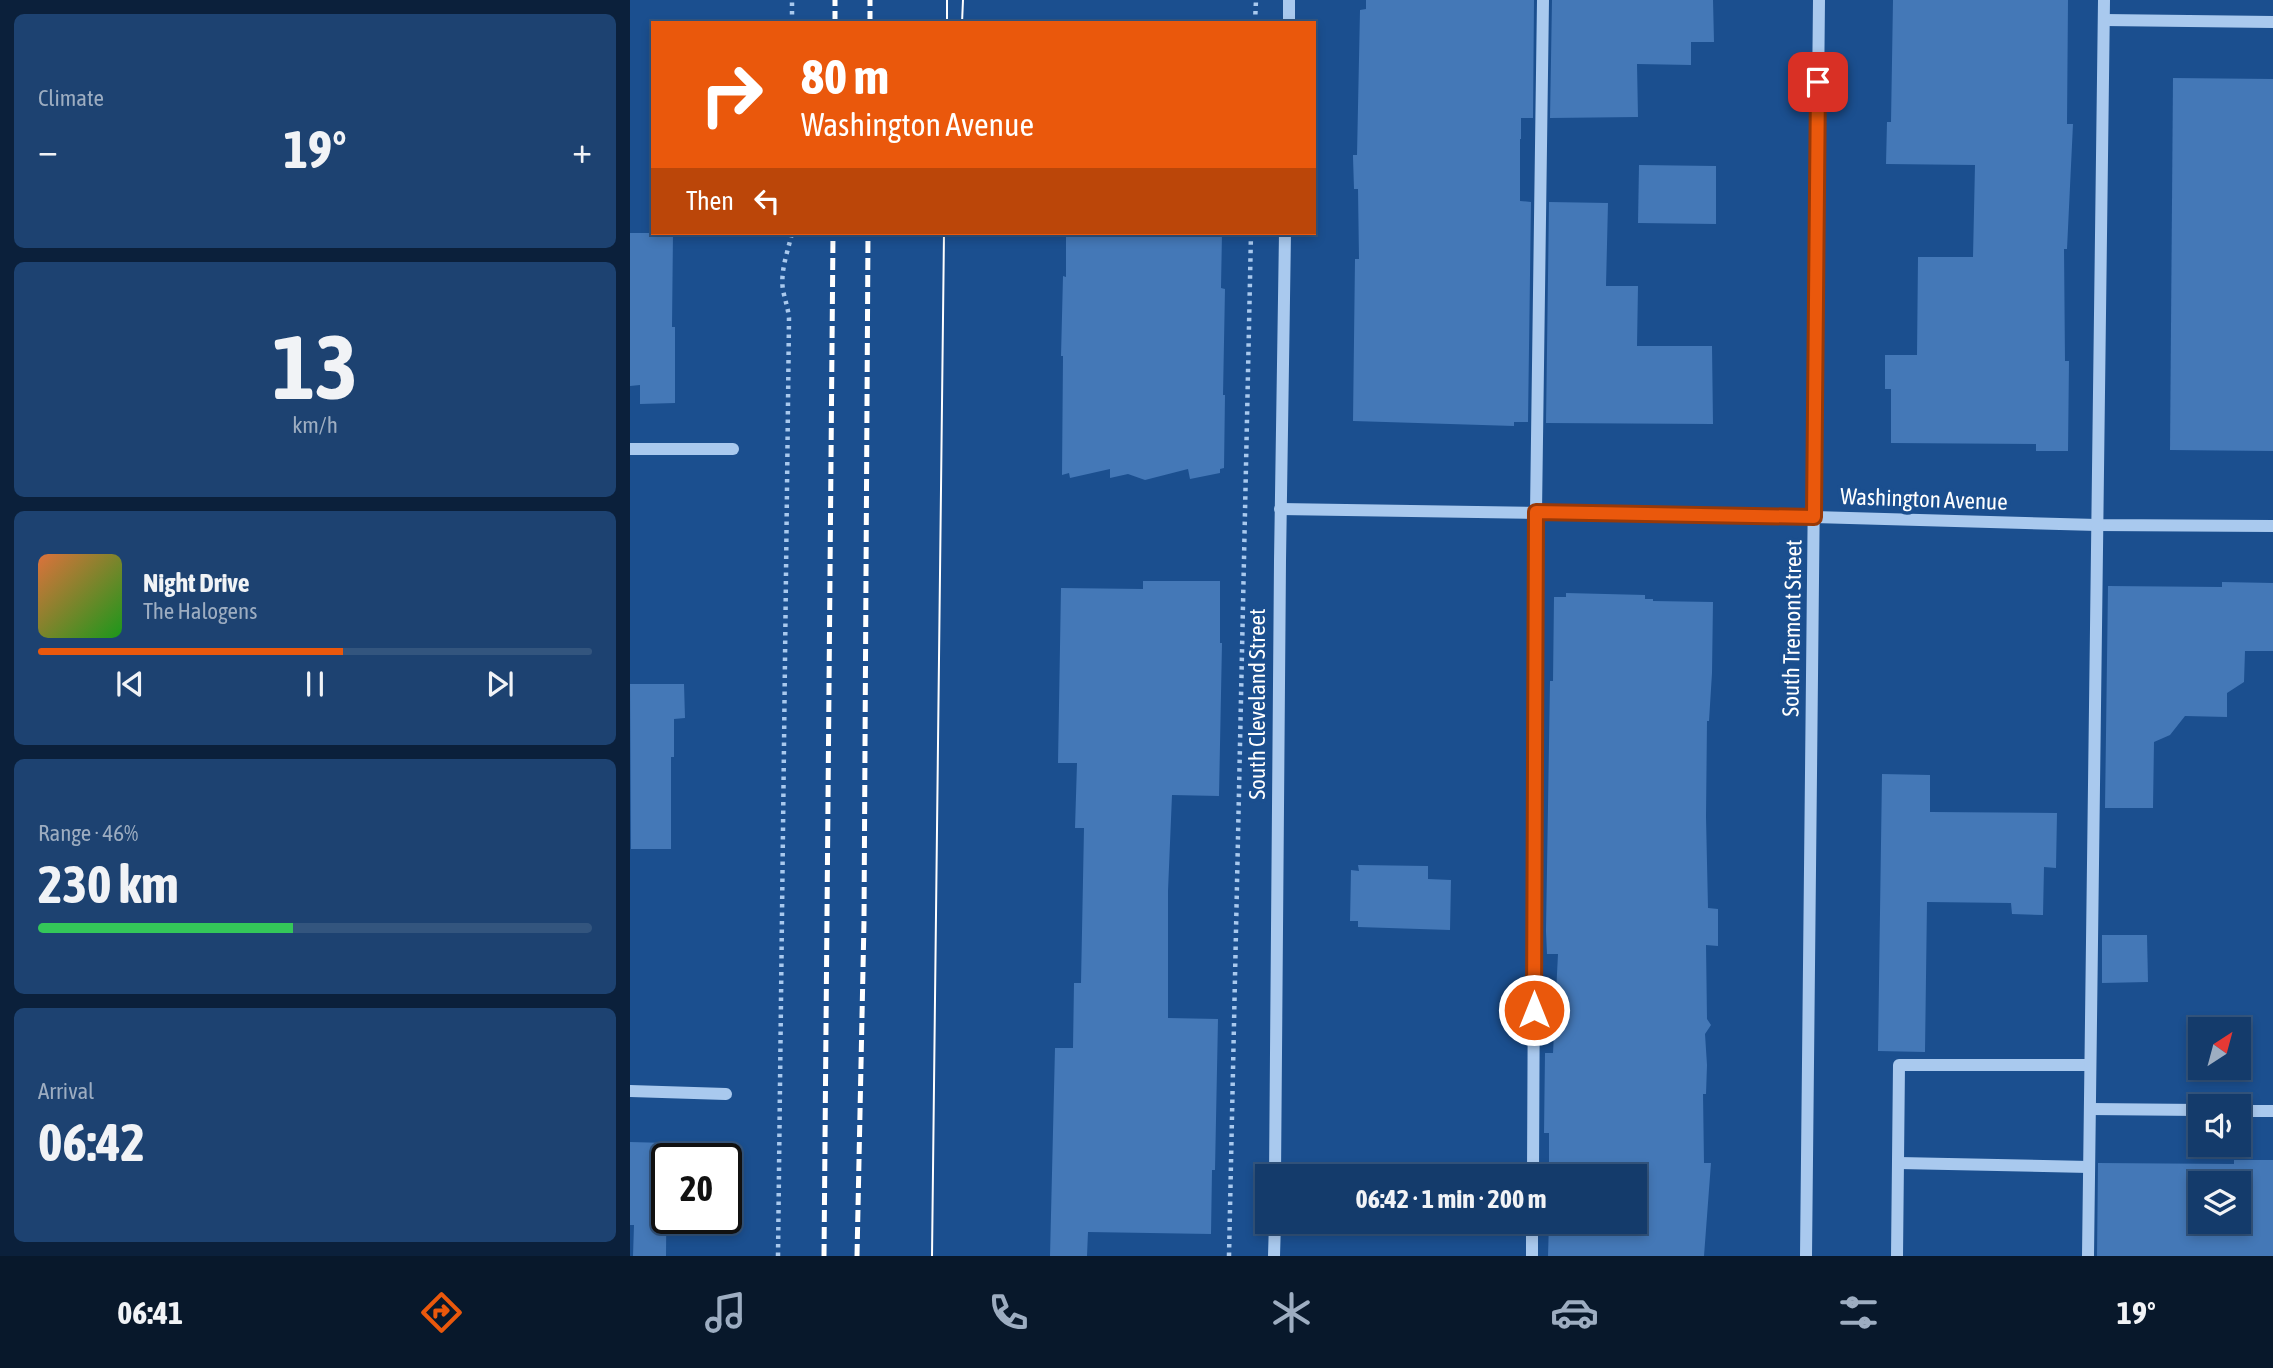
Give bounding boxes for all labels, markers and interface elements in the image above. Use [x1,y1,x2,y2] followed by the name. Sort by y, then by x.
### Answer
[801,48,889,104] text: 80 m
[686,49,777,140] icon: right
[1788,52,1848,112] pin
[1799,63,1837,101] icon: arrive
[38,85,104,111] text: Climate
[801,106,1034,143] text: Washington Avenue
[283,119,347,179] text: 19°
[38,128,58,171] text: −
[572,128,592,171] text: +
[748,182,786,220] icon: left
[686,186,734,216] text: Then
[272,314,358,418] text: 13
[292,412,338,438] text: km/h
[1840,483,2008,515] street label: Washington Avenue
[1777,539,1807,717] street label: South Tremont Street
[143,568,250,598] text: Night Drive
[143,598,257,624] text: The Halogens
[1244,608,1270,800] street label: South Cleveland Street
[111,665,149,703] icon: previous
[296,665,334,703] icon: pause
[481,665,519,703] icon: next
[38,820,138,846] text: Range · 46%
[38,854,179,914] text: 230 km
[1497,973,1571,1047] position arrow
[2188,1017,2250,1080] north arrow
[2188,1017,2251,1234] map controls
[38,1078,94,1104] text: Arrival
[2188,1094,2251,1157] button: sound
[38,1112,145,1172] text: 06:42
[651,1143,742,1234] speed limit sign: 20
[2188,1171,2251,1234] button: layers
[1356,1184,1546,1214] text: 06:42 · 1 min · 200 m
[417,1288,466,1337] icon: directions
[701,1288,750,1337] icon: music
[984,1288,1033,1337] icon: phone
[1267,1288,1316,1337] icon: climate
[1550,1288,1599,1337] icon: car
[1834,1288,1883,1337] icon: filters
[117,1294,183,1331] text: 06:41
[2117,1294,2156,1331] text: 19°

